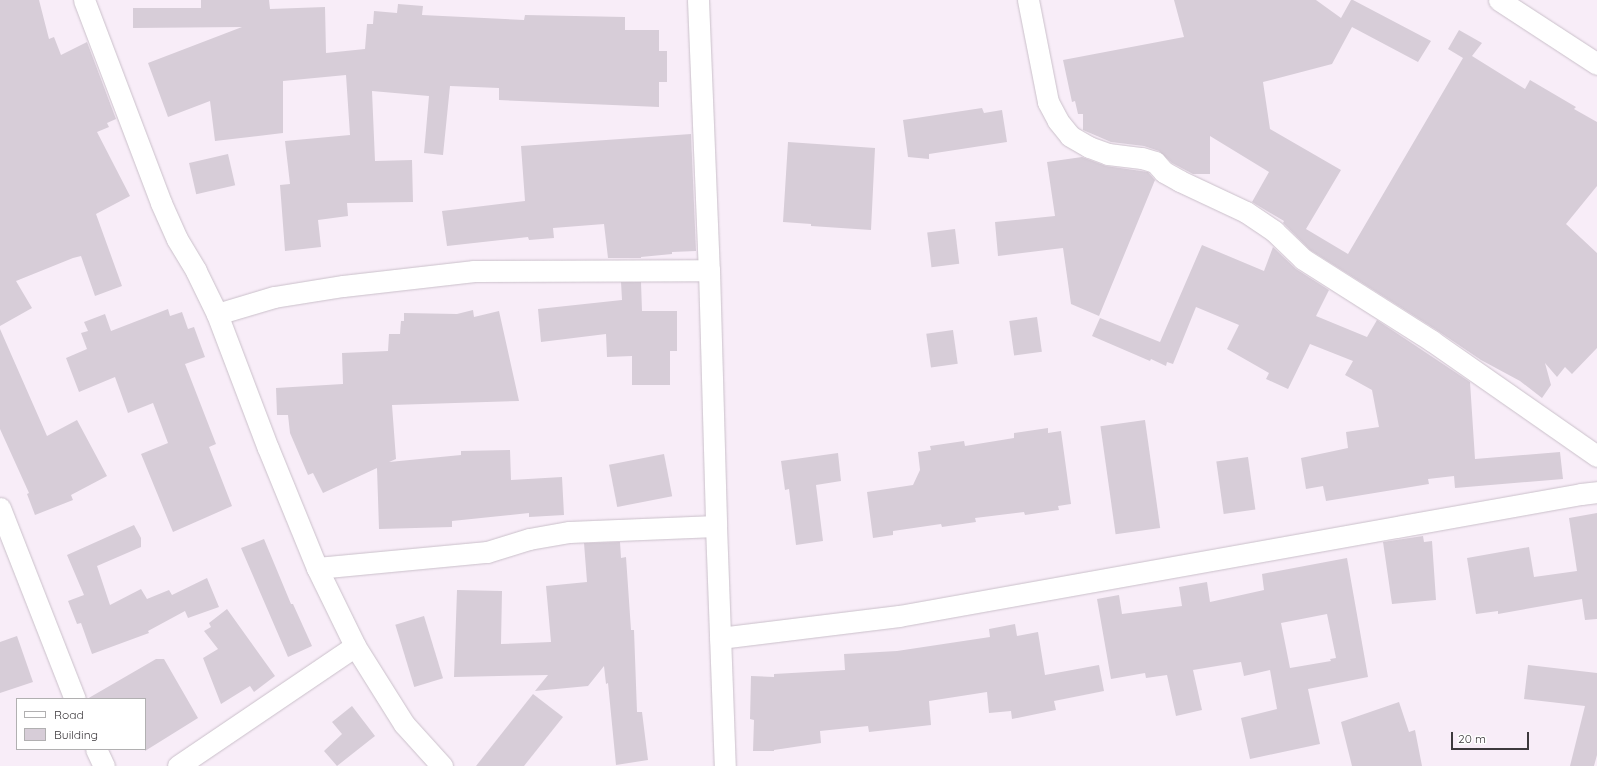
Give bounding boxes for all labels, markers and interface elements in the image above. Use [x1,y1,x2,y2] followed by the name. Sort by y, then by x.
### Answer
[16,698,146,750] legend
[54,707,84,722] text: Road
[1453,724,1531,750] scale bar
[54,727,98,742] text: Building
[1458,731,1486,746] text: 20 m

